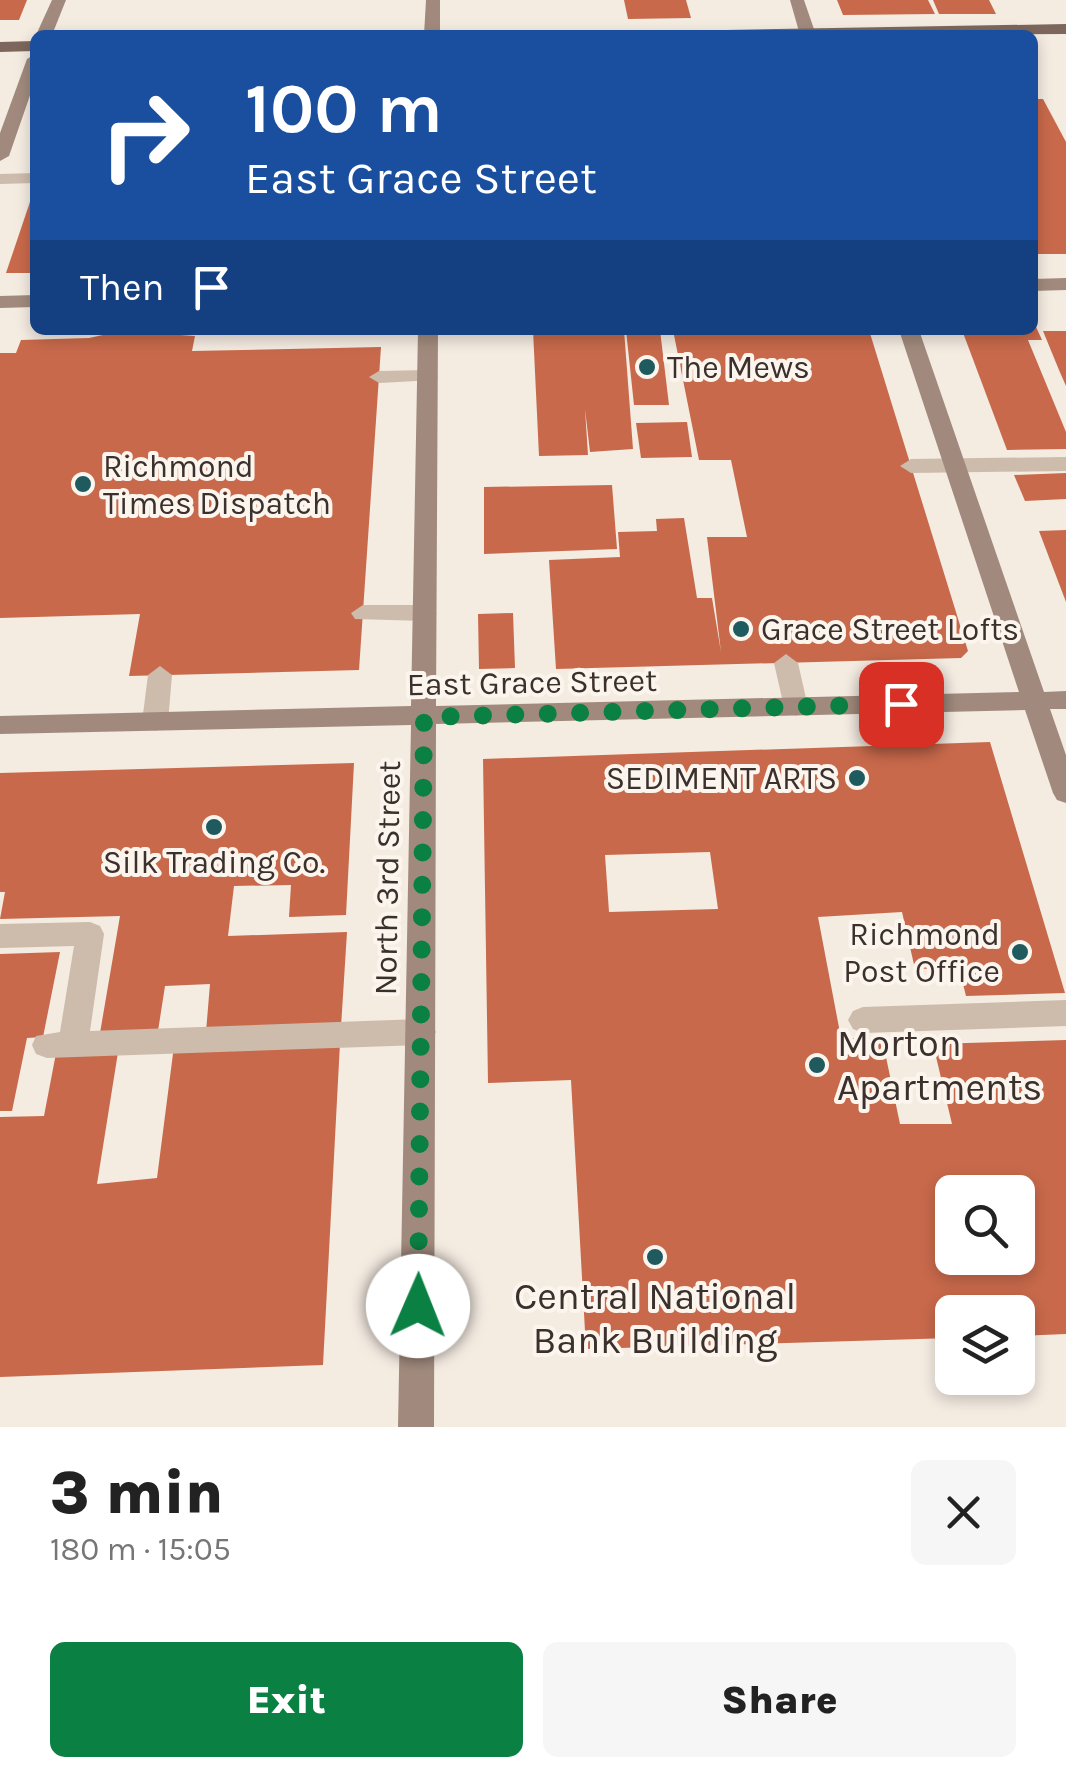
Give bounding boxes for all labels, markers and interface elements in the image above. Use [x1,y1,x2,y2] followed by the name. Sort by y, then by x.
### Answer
[245,68,443,150] text: 100 m
[80,70,210,200] icon: right
[245,152,597,204] text: East Grace Street
[184,260,239,315] icon: arrive
[80,265,164,310] text: Then
[667,349,810,386] place label: The Mews
[636,356,658,378] marker: The Mews
[103,448,331,522] place label: Richmond Times Dispatch
[72,473,94,495] marker: Richmond Times Dispatch
[761,611,1019,648] place label: Grace Street Lofts
[730,618,752,640] marker: Grace Street Lofts
[407,662,657,703] street label: East Grace Street
[859,662,944,747] pin
[874,677,929,732] icon: arrive
[367,760,408,996] street label: North 3rd Street
[606,760,837,797] place label: SEDIMENT ARTS
[846,767,868,789] marker: SEDIMENT ARTS
[203,816,225,838] marker: Silk Trading Co.
[103,844,325,881] place label: Silk Trading Co.
[843,916,1000,990] place label: Richmond Post Office
[1009,941,1031,963] marker: Richmond Post Office
[837,1021,1042,1110] place label: Morton Apartments
[806,1054,828,1076] marker: Morton Apartments
[935,1175,1035,1395] map controls
[935,1175,1035,1275] button: search
[644,1246,666,1268] marker: Central National Bank Building
[366,1254,470,1358] position arrow
[514,1274,796,1363] place label: Central National Bank Building
[935,1295,1035,1395] button: layers
[50,1458,223,1528] text: 3 min
[911,1460,1016,1565] button: close
[50,1531,231,1568] text: 180 m · 15:05
[50,1642,523,1757] button: Exit
[543,1642,1016,1757] button: Share

